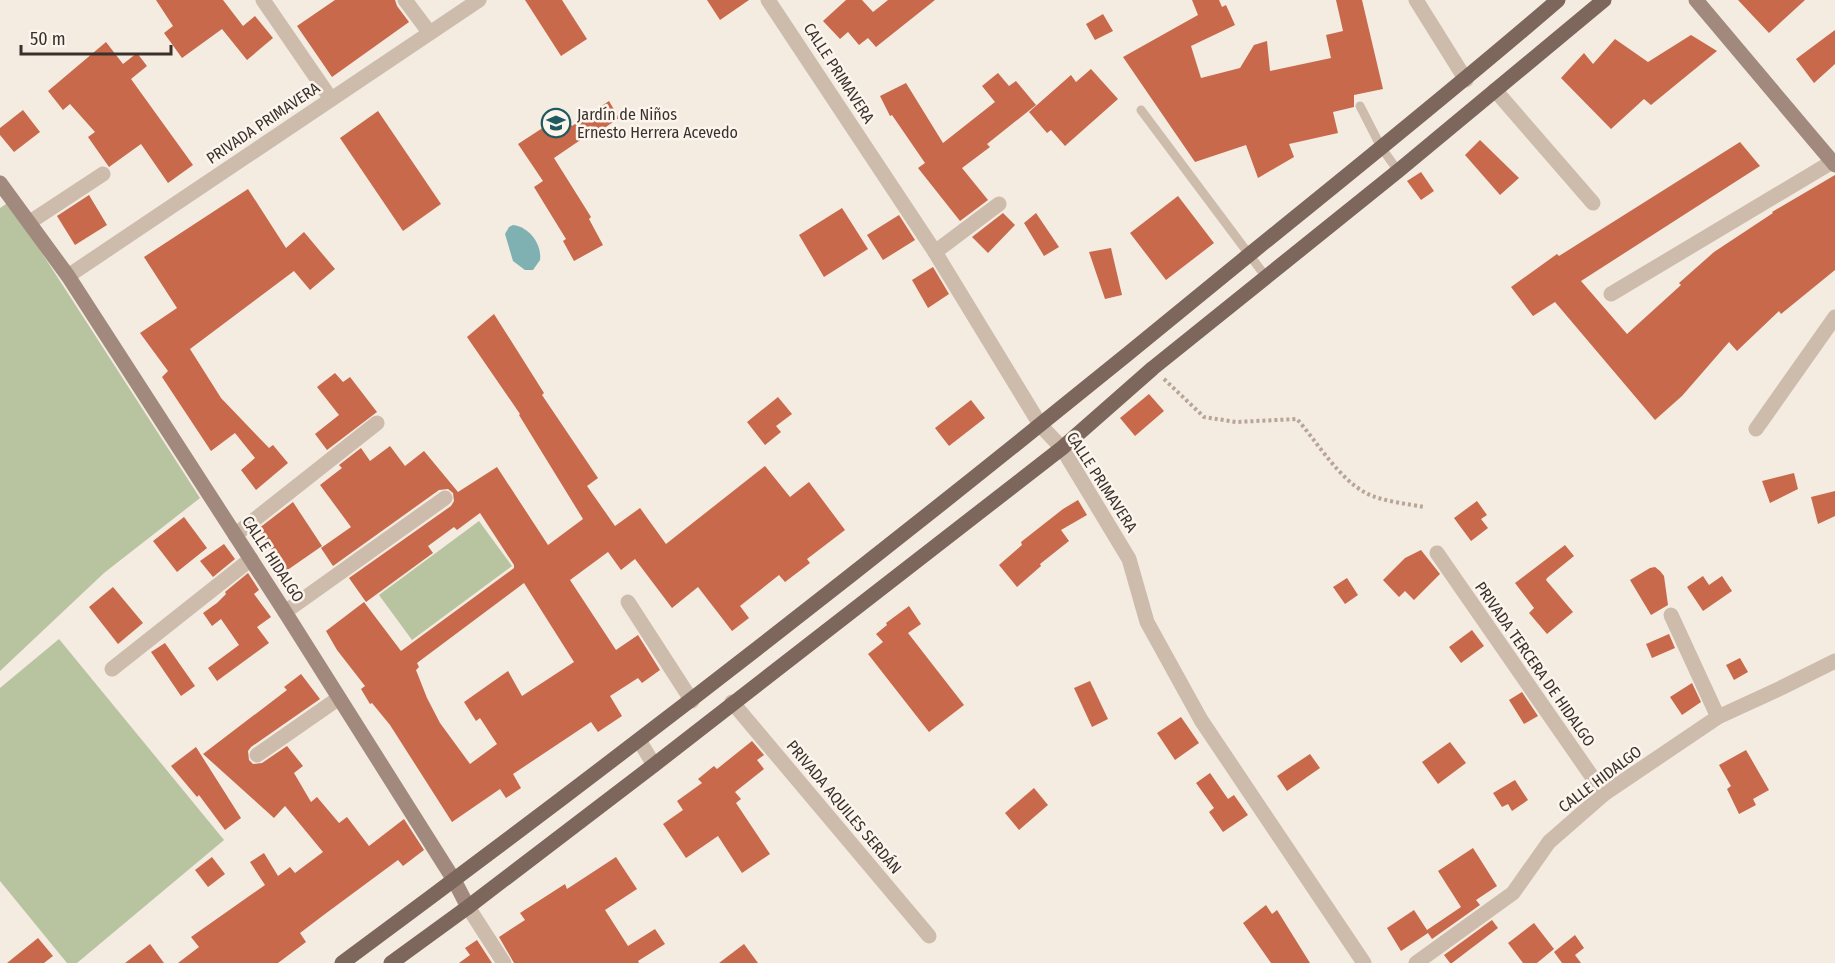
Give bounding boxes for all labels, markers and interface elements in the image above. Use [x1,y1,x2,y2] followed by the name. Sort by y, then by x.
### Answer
[21,18,171,56] scale bar
[800,19,879,127] street label: CALLE PRIMAVERA
[30,28,66,50] text: 50 m
[203,78,324,168] street label: PRIVADA PRIMAVERA
[577,105,738,142] place label: Jardín de Niños Ernesto Herrera Acevedo
[540,107,572,139] school or university icon: Jardín de Niños Ernesto Herrera Acevedo
[1063,428,1142,536] street label: CALLE PRIMAVERA
[238,512,308,606] street label: CALLE HIDALGO
[1471,578,1599,750] street label: PRIVADA TERCERA DE HIDALGO
[783,736,905,878] street label: PRIVADA AQUILES SERDÁN
[1555,742,1645,816] street label: CALLE HIDALGO

